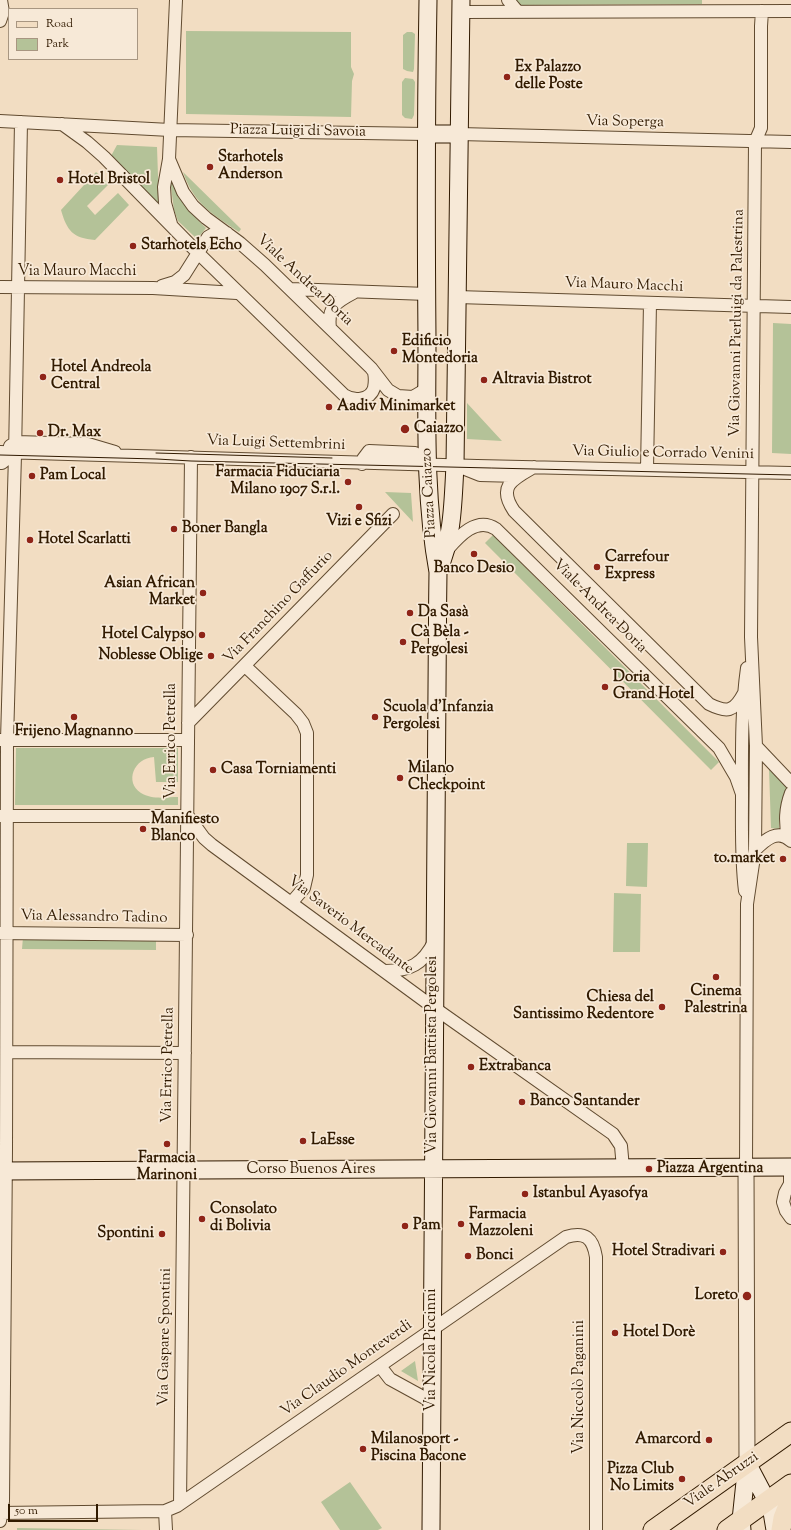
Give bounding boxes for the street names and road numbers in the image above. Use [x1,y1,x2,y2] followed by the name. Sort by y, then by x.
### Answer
[586,113,664,133] street label: Via Soperga
[230,122,366,142] street label: Piazza Luigi di Savoia
[727,209,749,437] street label: Via Giovanni Pierluigi da Palestrina
[252,232,356,330] street label: Viale Andrea Doria
[18,263,136,281] street label: Via Mauro Macchi
[564,275,684,297] street label: Via Mauro Macchi
[206,433,346,455] street label: Via Luigi Settembrini
[572,443,754,465] street label: Via Giulio e Corrado Venini
[419,447,441,539] street label: Piazza Caiazzo
[221,548,337,668] street label: Via Franchino Gaffurio
[548,556,650,658] street label: Viale Andrea Doria
[163,683,181,799] street label: Via Errico Petrella
[284,873,416,979] street label: Via Saverio Mercadante
[20,908,168,928] street label: Via Alessandro Tadino
[424,956,442,1154] street label: Via Giovanni Battista Pergolesi
[159,1007,179,1123] street label: Via Errico Petrella
[247,1161,375,1179] street label: Corso Buenos Aires
[156,1268,176,1406] street label: Via Gaspare Spontini
[423,1288,441,1412] street label: Via Nicola Piccinni
[278,1317,416,1421] street label: Via Claudio Monteverdi
[571,1320,589,1454] street label: Via Niccolò Paganini
[681,1449,763,1513] street label: Viale Abruzzi

